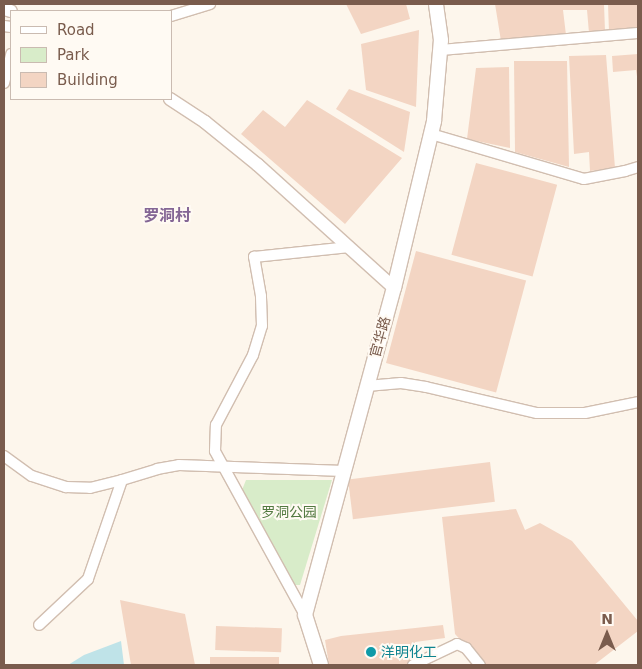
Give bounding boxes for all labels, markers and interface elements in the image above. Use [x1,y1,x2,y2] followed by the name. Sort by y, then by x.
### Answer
[10,10,172,100] legend
[57,21,95,39] text: Road
[57,46,89,64] text: Park
[57,71,118,89] text: Building
[143,206,191,226] district label: 罗洞村
[366,315,394,359] street label: 官华路
[261,504,317,520] park label: 罗洞公园
[582,609,632,659] north arrow
[601,611,613,627] text: N
[381,644,437,660] place label: 洋明化工
[365,646,377,658] marker: 洋明化工

